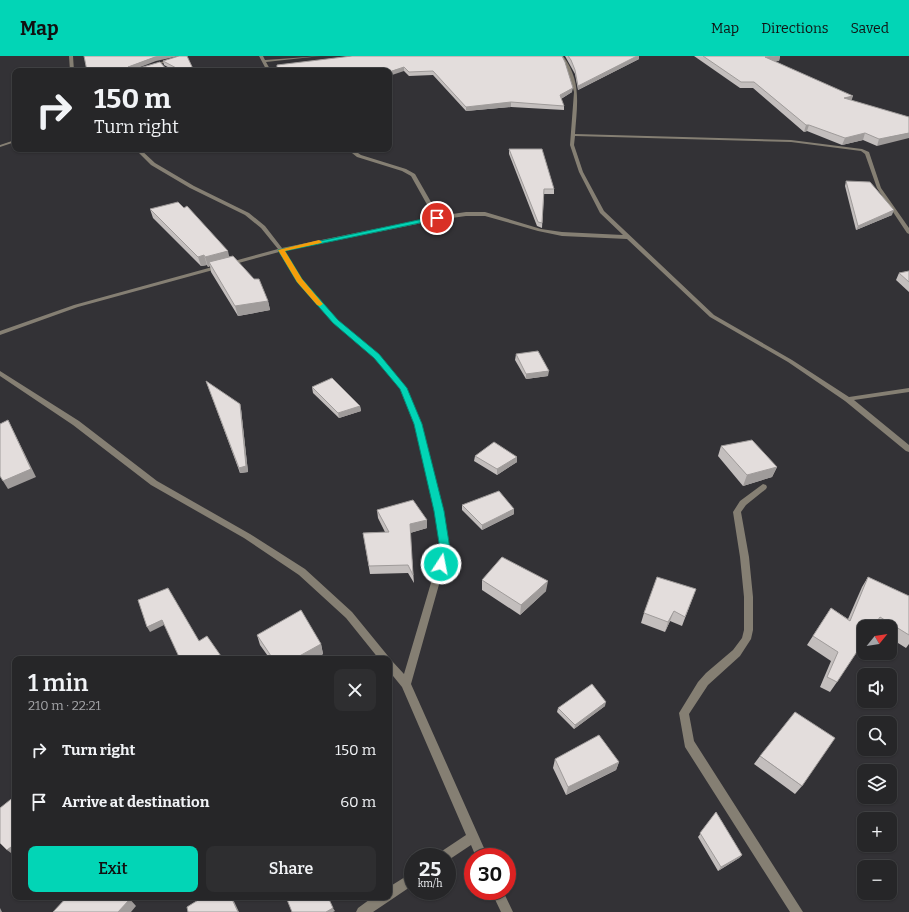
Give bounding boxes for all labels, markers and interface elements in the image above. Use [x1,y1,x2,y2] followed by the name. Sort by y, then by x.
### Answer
[20,17,59,40] text: Map
[711,20,739,37] text: Map
[761,20,829,37] text: Directions
[851,20,889,37] text: Saved
[94,82,171,115] text: 150 m
[28,84,80,136] icon: right
[94,116,179,138] text: Turn right
[420,201,454,235] pin
[426,207,448,229] icon: arrive
[420,543,462,585] position arrow
[857,620,897,660] north arrow
[857,620,897,900] map controls
[857,668,897,708] button: sound
[28,669,88,697] text: 1 min
[334,669,376,711] button: close
[28,698,101,713] text: 210 m · 22:21
[857,716,897,756] button: search
[28,739,50,761] icon: right
[62,741,135,759] text: Turn right
[335,741,376,759] text: 150 m
[857,764,897,804] button: layers
[28,791,50,813] icon: arrive
[62,793,209,811] text: Arrive at destination
[340,793,376,811] text: 60 m
[857,812,897,852] button: +
[28,846,198,892] button: Exit
[206,846,376,892] button: Share
[464,848,516,900] speed limit sign: 30
[419,857,441,881] text: 25
[857,860,897,900] button: −
[418,878,442,890] text: km/h

